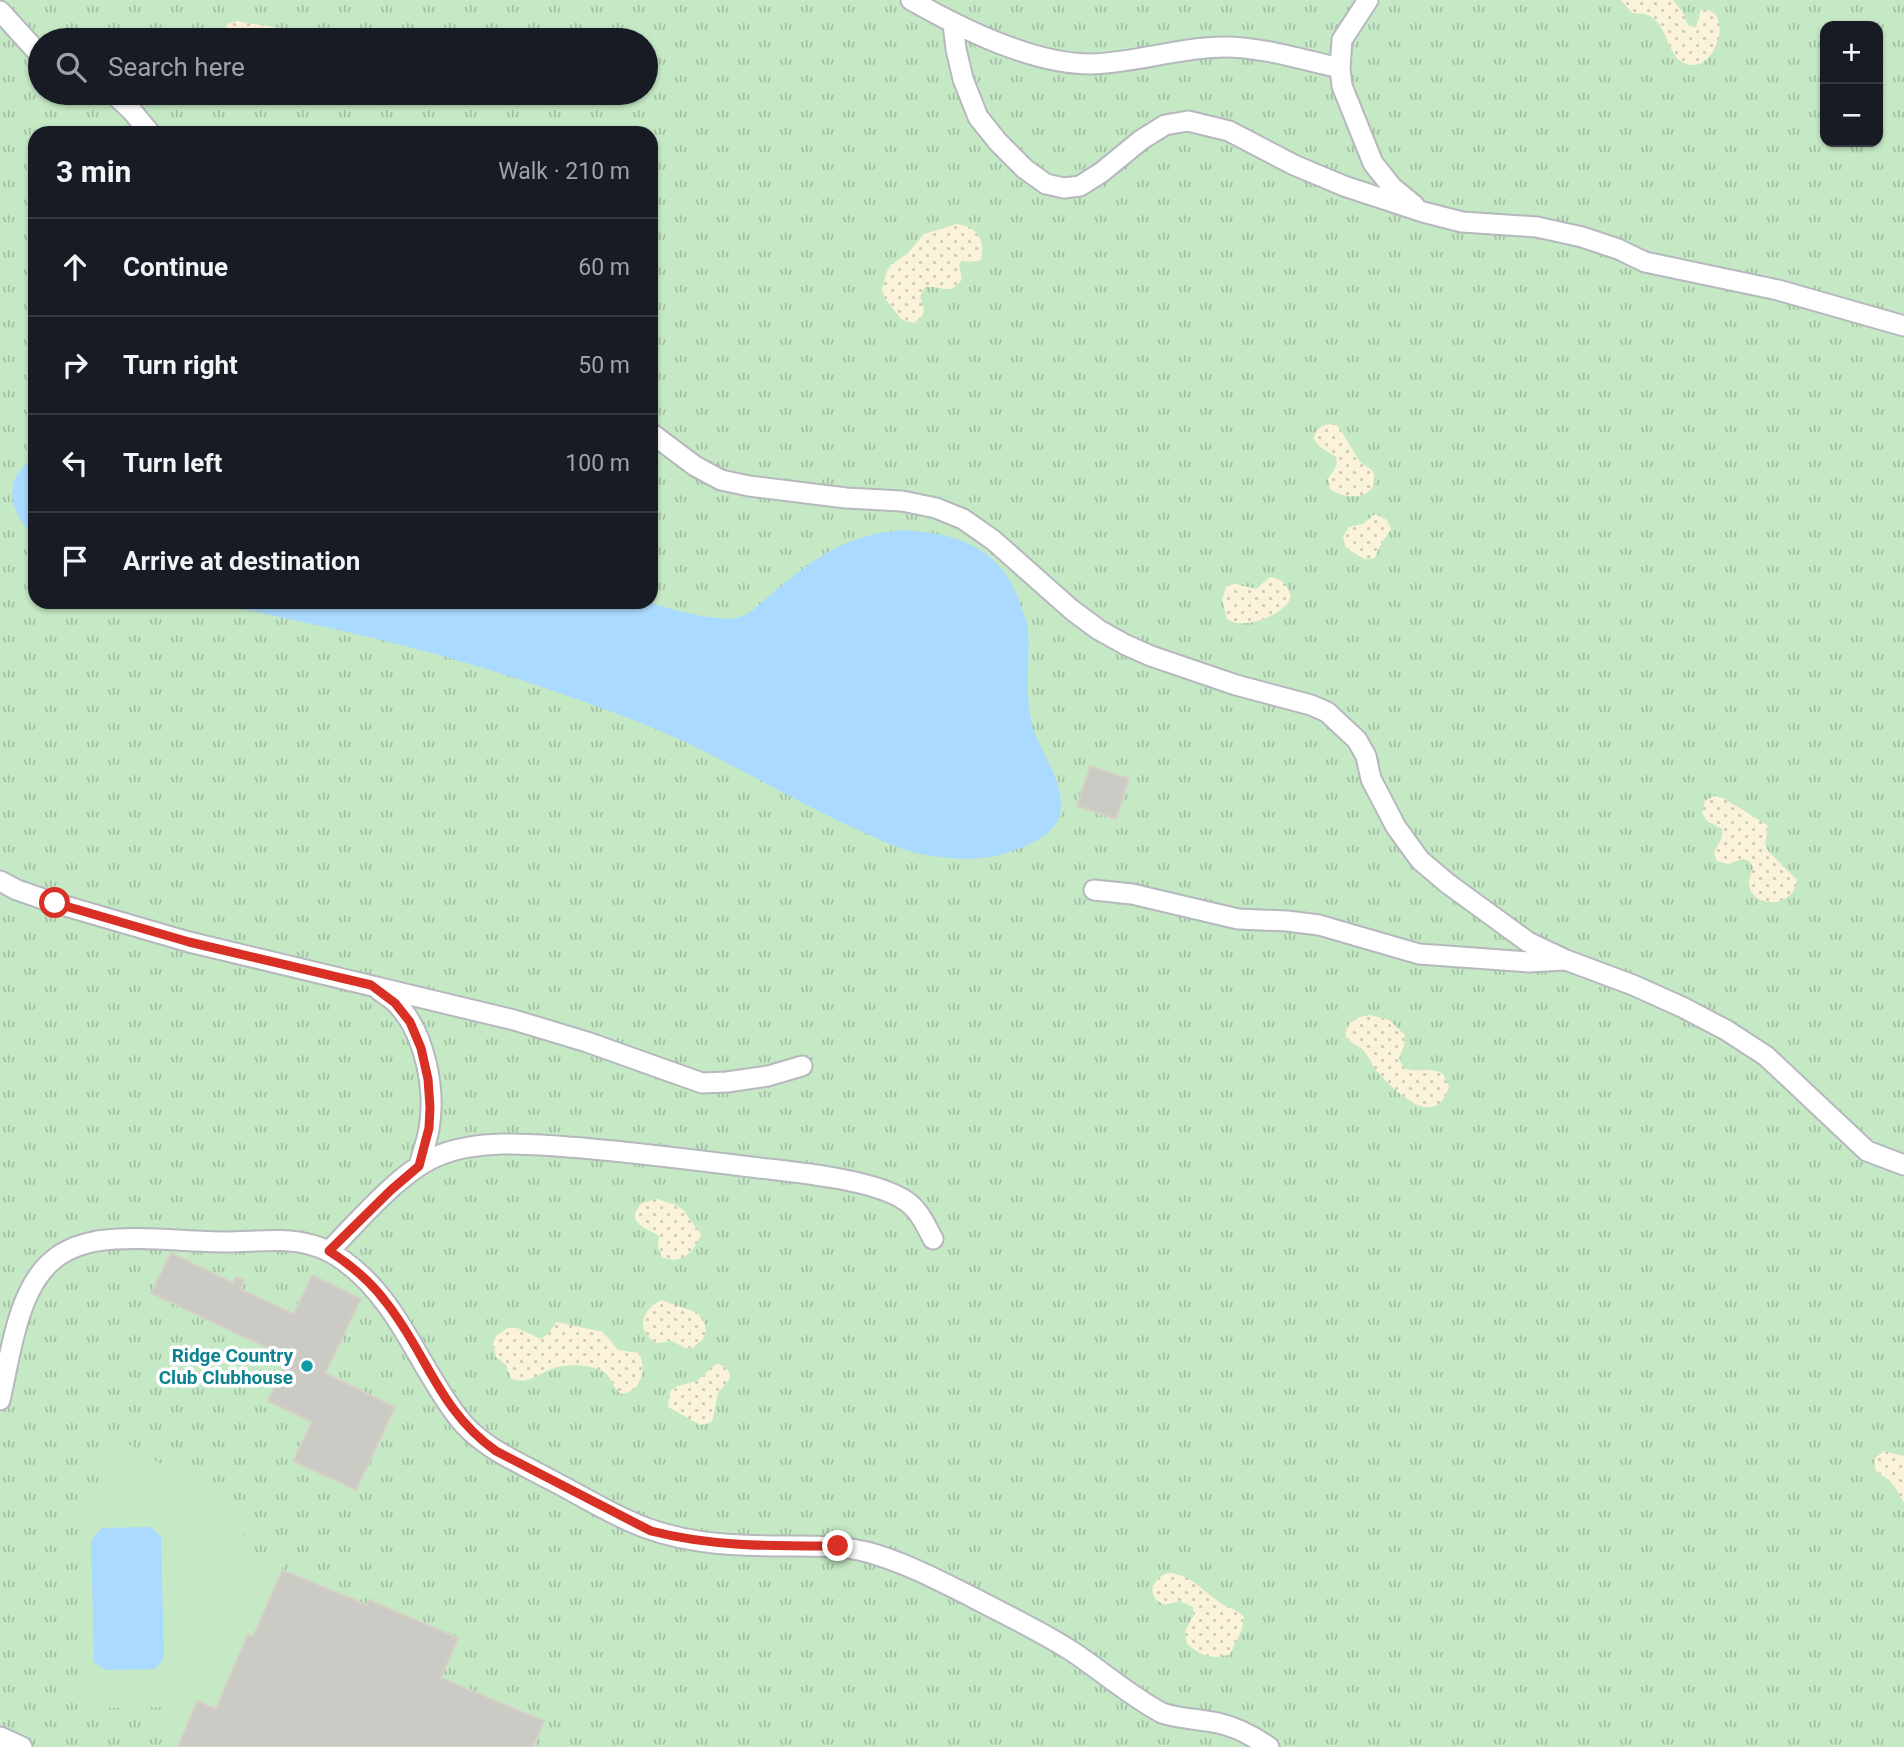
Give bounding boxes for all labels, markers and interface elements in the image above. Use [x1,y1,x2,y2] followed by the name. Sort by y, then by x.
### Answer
[1820,21,1883,147] map controls
[1820,21,1883,84] button: +
[28,28,658,105] search box
[52,48,90,86] icon: search
[108,52,245,82] text: Search here
[1820,84,1883,147] button: −
[56,154,131,189] text: 3 min
[498,158,630,185] text: Walk · 210 m
[56,248,94,286] icon: ahead
[123,252,228,282] text: Continue
[578,254,630,281] text: 60 m
[56,346,94,384] icon: right
[123,350,238,380] text: Turn right
[578,352,630,379] text: 50 m
[56,444,94,482] icon: left
[123,448,222,478] text: Turn left
[565,450,630,477] text: 100 m
[56,542,94,580] icon: arrive
[123,546,360,576] text: Arrive at destination
[39,887,70,918] route start
[159,1344,293,1389] place label: Ridge Country Club Clubhouse
[299,1358,315,1374] marker: Ridge Country Club Clubhouse
[822,1530,853,1561] route end

